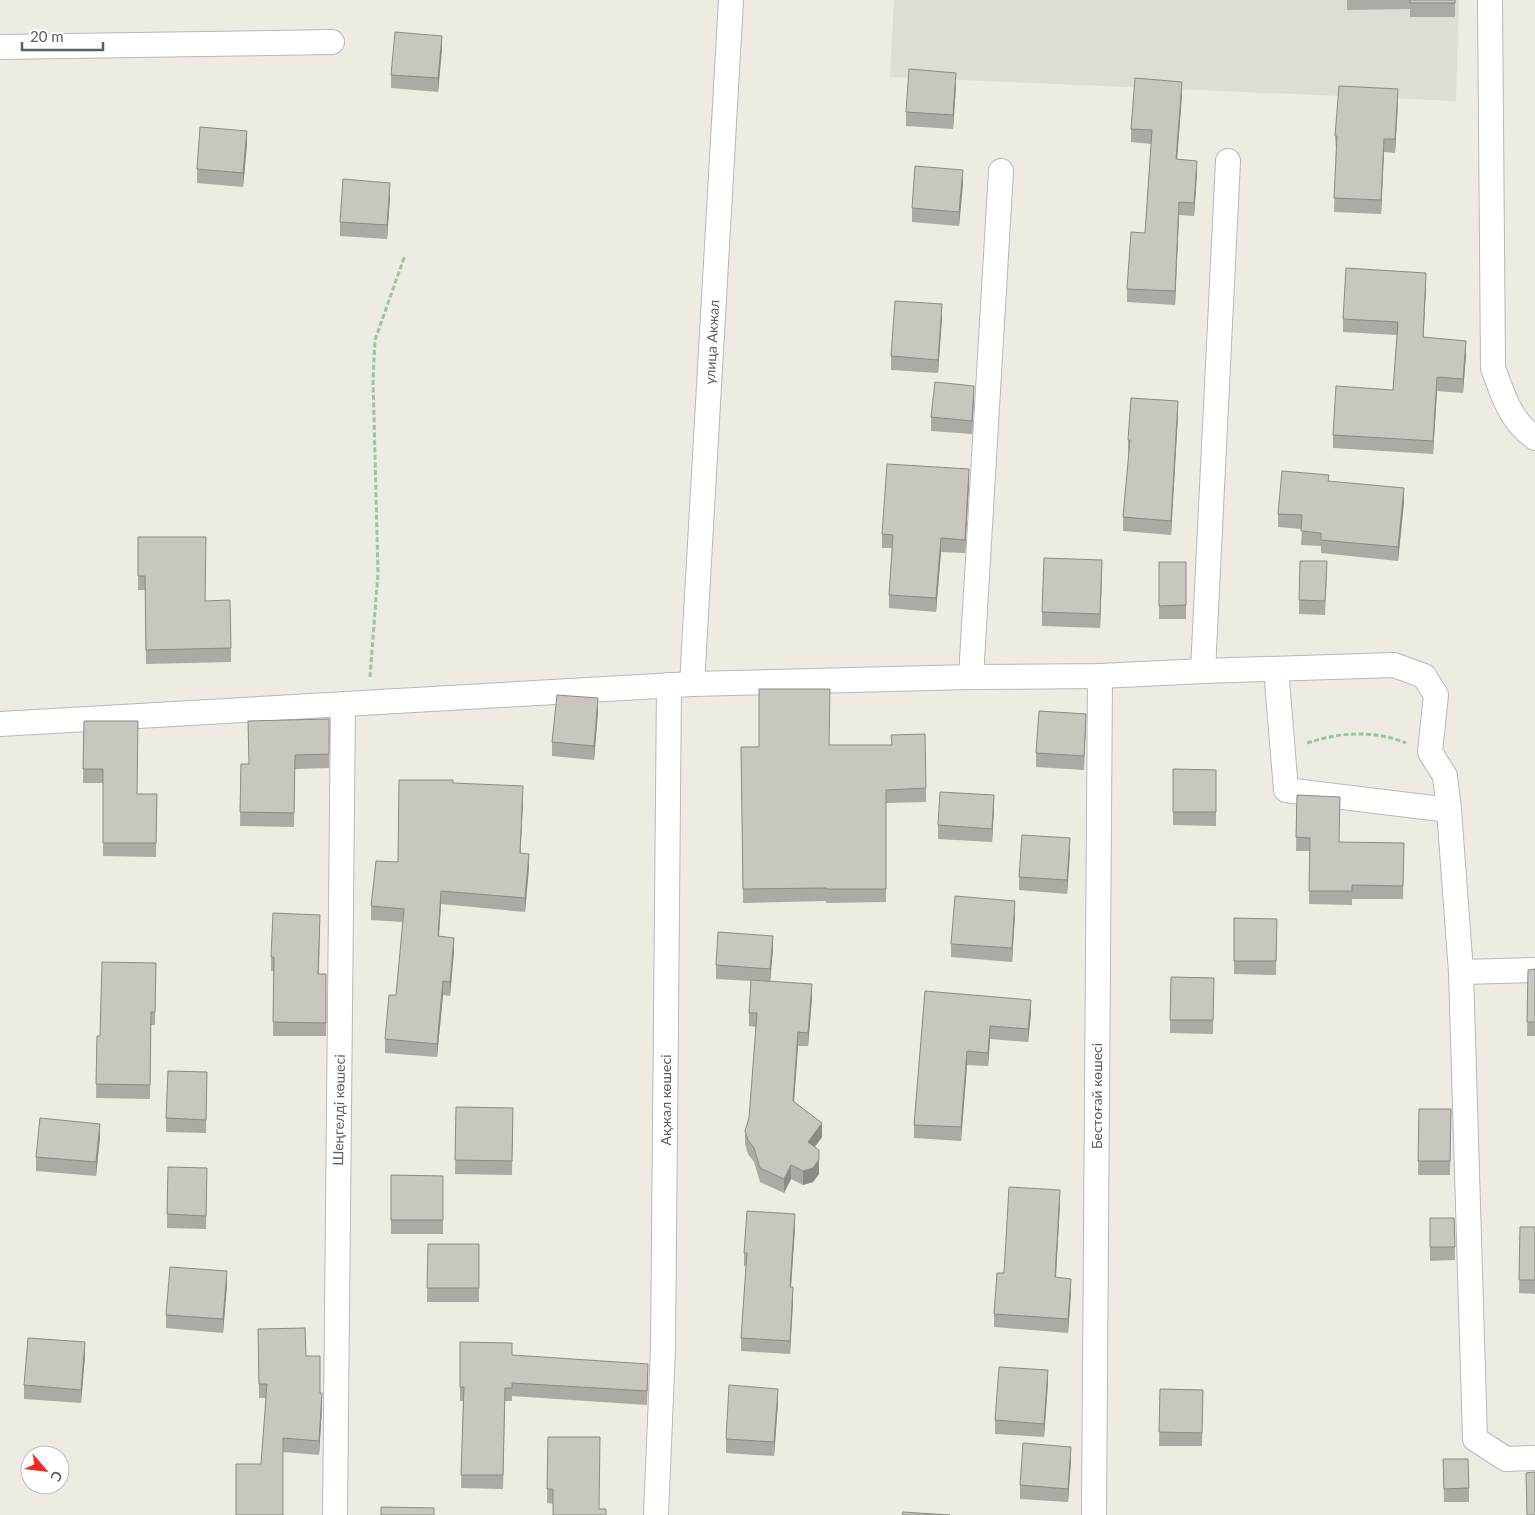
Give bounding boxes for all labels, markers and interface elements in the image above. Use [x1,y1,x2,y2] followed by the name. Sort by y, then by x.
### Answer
[22,20,104,52] scale bar
[30,27,64,45] text: 20 m
[701,299,722,385] street label: улица Акжал
[1088,1043,1105,1149] street label: Бестоғай көшесі
[329,1054,348,1166] street label: Шеңгелді көшесі
[657,1054,674,1146] street label: Ақжал көшесі
[20,1445,70,1495] north arrow
[47,1468,67,1485] text: С

